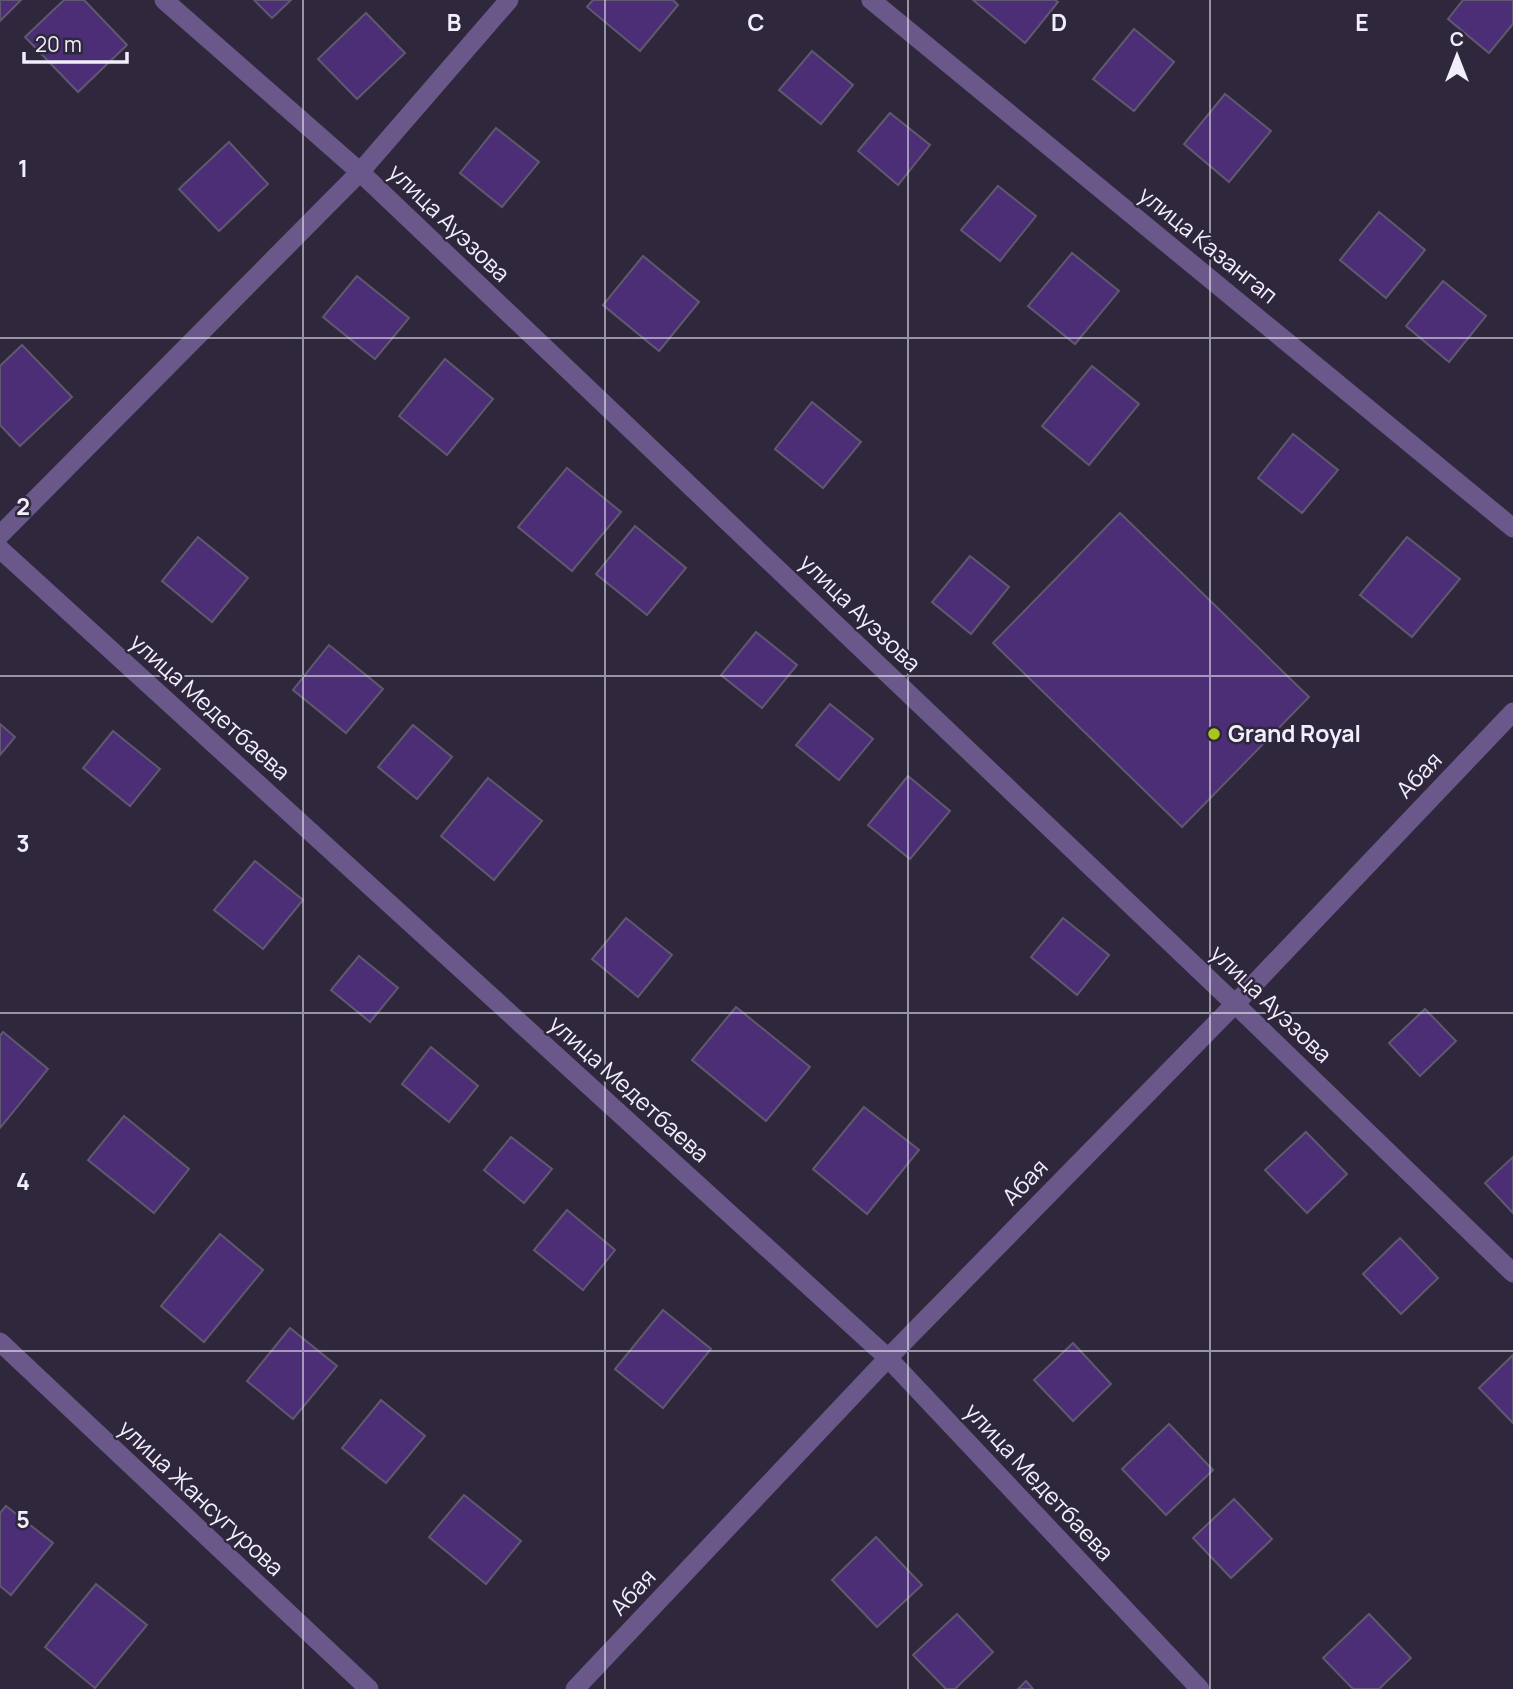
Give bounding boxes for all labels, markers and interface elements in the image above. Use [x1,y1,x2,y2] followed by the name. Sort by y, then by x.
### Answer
[447,6,461,38] text: B
[748,6,765,38] text: C
[1051,6,1067,38] text: D
[1355,6,1369,38] text: E
[24,21,128,65] scale bar
[1422,21,1492,91] north arrow
[1450,26,1464,52] text: С
[35,30,82,58] text: 20 m
[18,152,28,184] text: 1
[382,156,517,289] street label: улица Ауэзова
[1132,178,1285,310] street label: улица Казангап
[16,490,30,522] text: 2
[793,546,928,679] street label: улица Ауэзова
[124,626,298,787] street label: улица Медетбаева
[1228,717,1361,749] place label: Grand Royal
[1206,726,1222,742] marker: Grand Royal
[1388,744,1448,805] street label: Абая
[16,827,30,859] text: 3
[1204,937,1339,1070] street label: улица Ауэзова
[543,1008,717,1169] street label: улица Медетбаева
[994,1151,1054,1212] street label: Абая
[16,1165,30,1197] text: 4
[958,1395,1122,1567] street label: улица Медетбаева
[112,1412,292,1583] street label: улица Жансугурова
[16,1503,30,1535] text: 5
[602,1561,662,1622] street label: Абая

